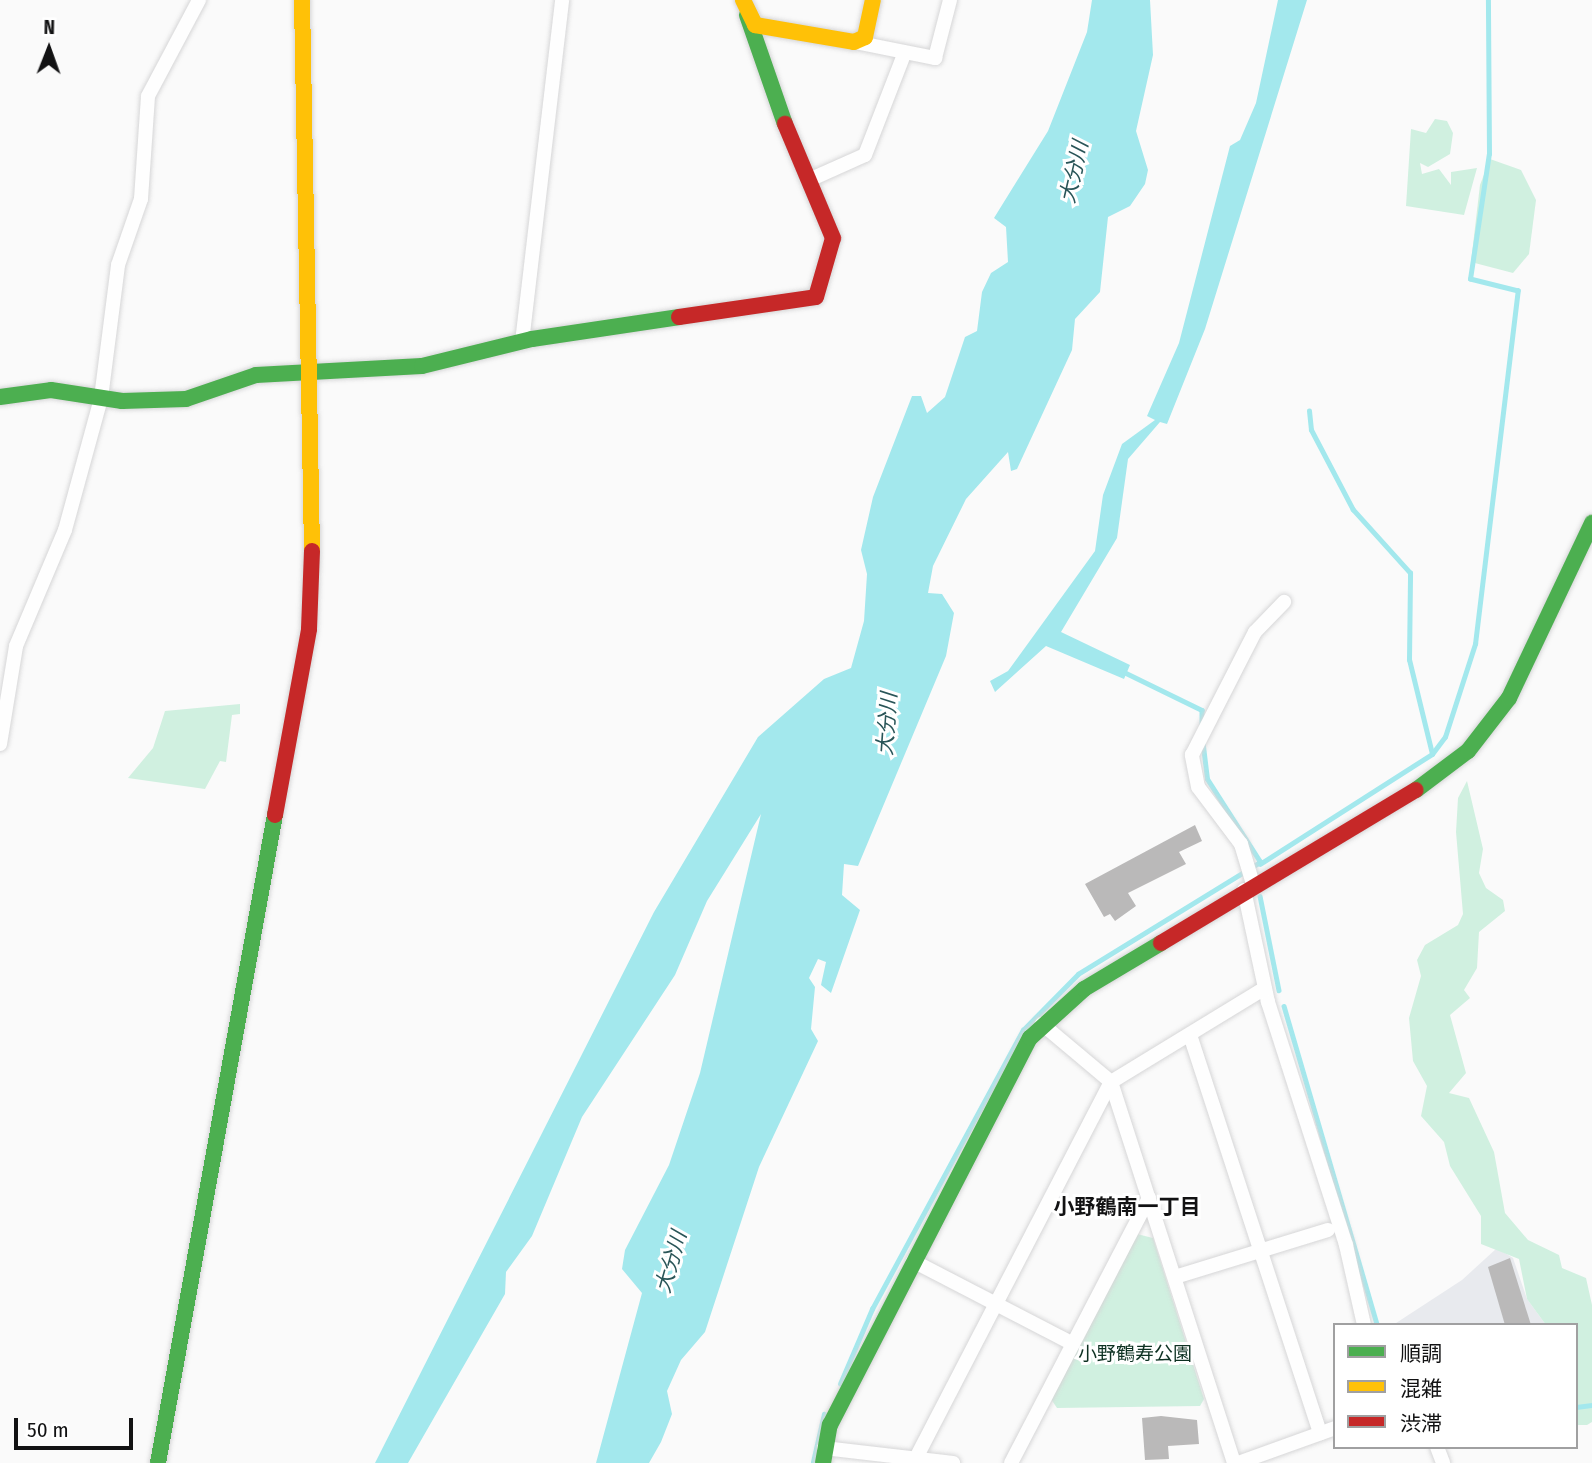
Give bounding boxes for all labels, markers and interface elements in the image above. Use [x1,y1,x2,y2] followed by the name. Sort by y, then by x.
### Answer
[14,14,84,84] north arrow
[43,16,55,39] text: N
[1055,138,1093,206] water label: 大分川
[872,692,902,756] water label: 大分川
[1054,1194,1200,1220] district label: 小野鶴南一丁目
[650,1228,692,1296] water label: 大分川
[1333,1323,1578,1449] legend
[1400,1341,1442,1367] text: 順調
[1078,1343,1192,1365] park label: 小野鶴寿公園
[1400,1376,1442,1402] text: 混雑
[18,1404,136,1448] scale bar
[1400,1411,1442,1437] text: 渋滞
[27,1417,69,1443] text: 50 m

